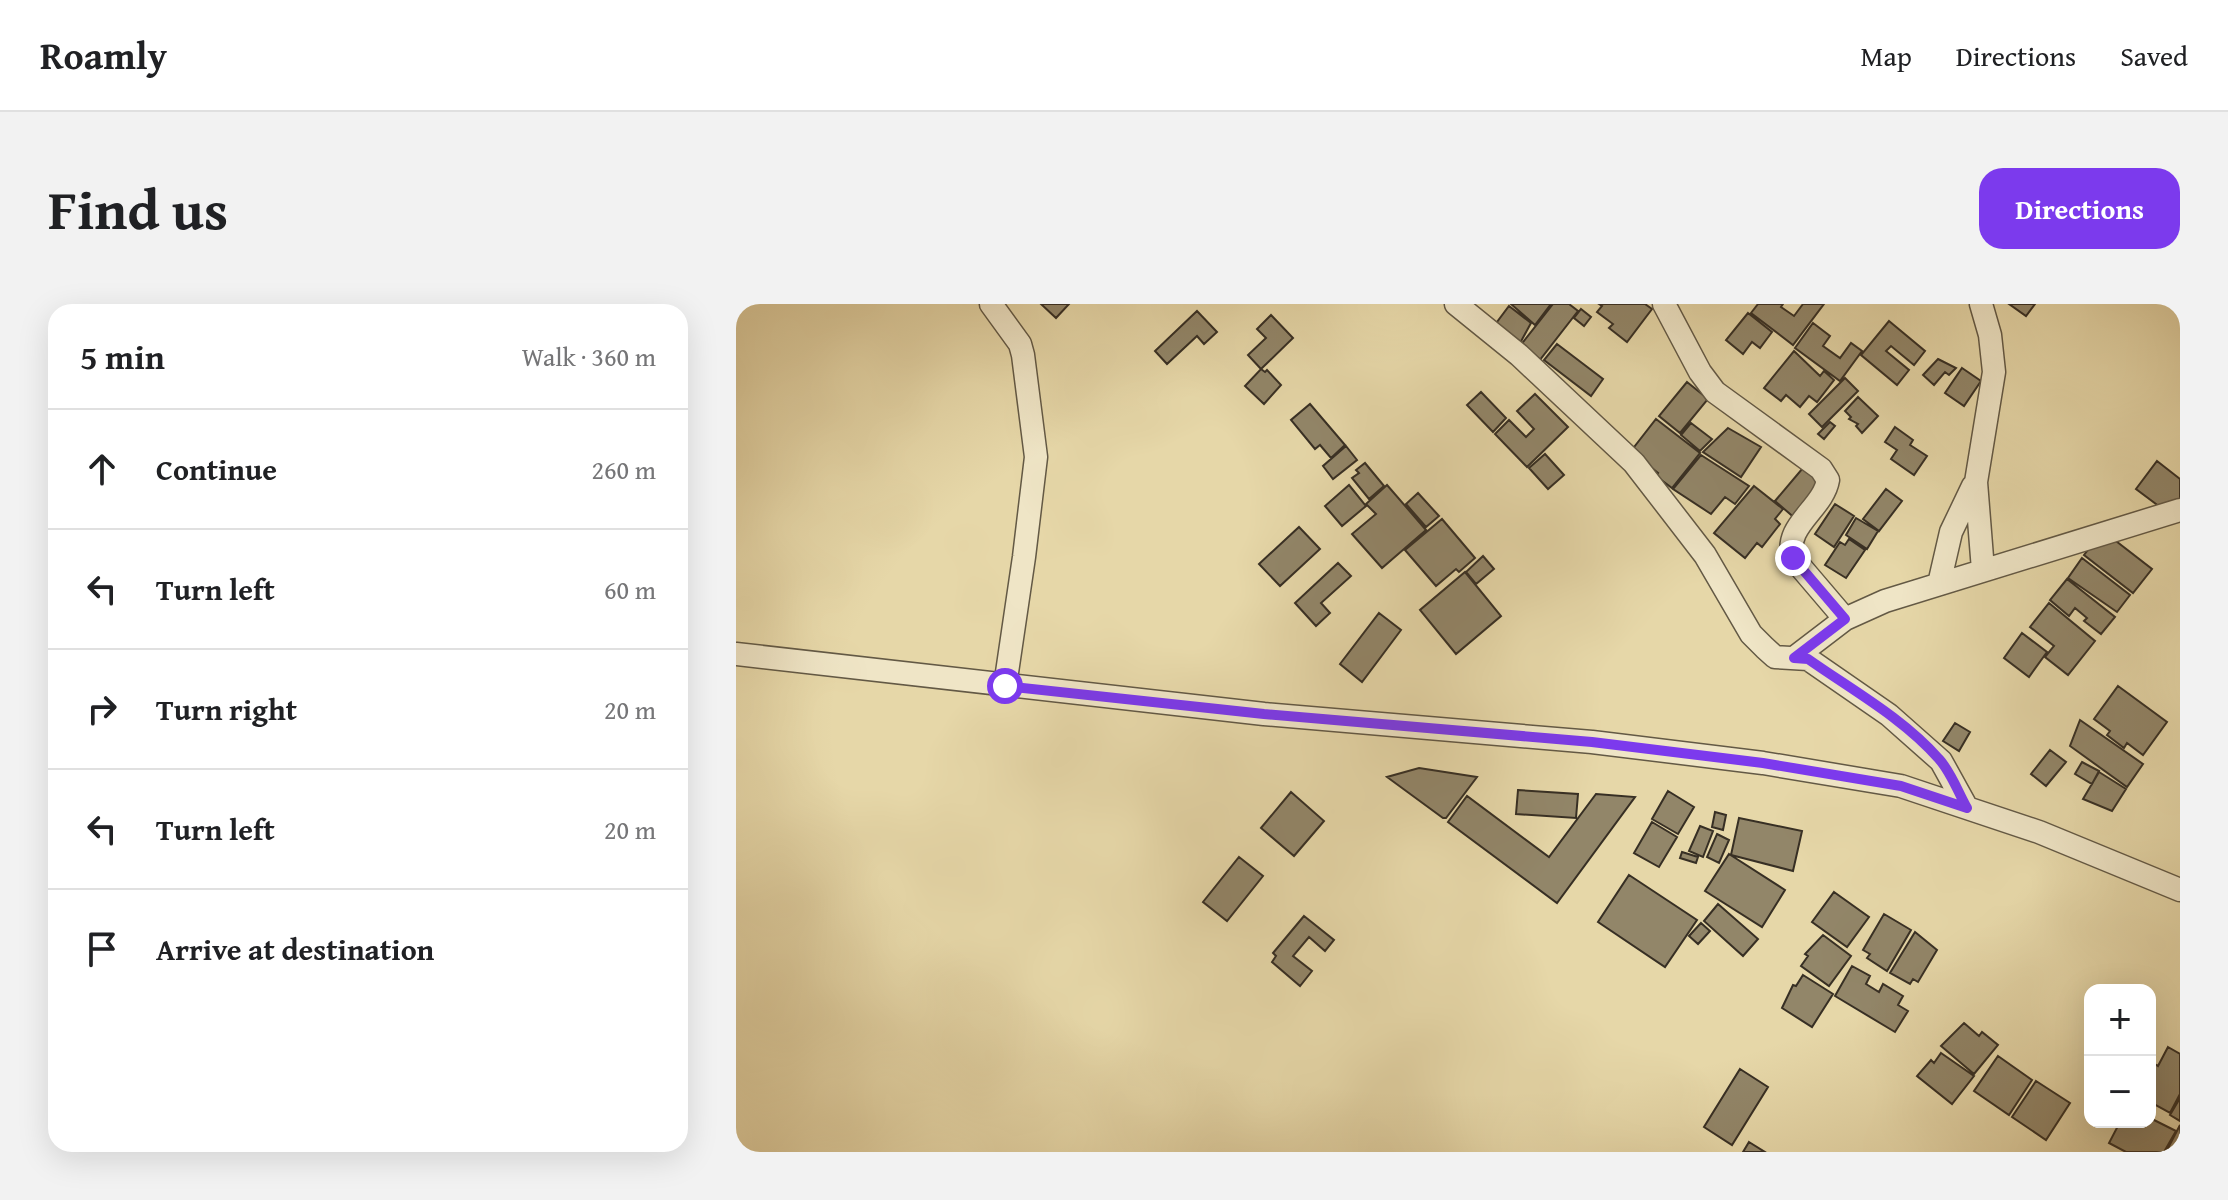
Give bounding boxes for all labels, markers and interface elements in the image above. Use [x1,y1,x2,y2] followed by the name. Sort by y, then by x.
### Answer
[40,27,167,83] text: Roamly
[1860,35,1912,76] text: Map
[1956,35,2076,76] text: Directions
[2120,35,2188,76] text: Saved
[48,167,228,250] text: Find us
[1979,168,2180,249] button: Directions
[80,332,165,381] text: 5 min
[522,337,656,376] text: Walk · 360 m
[80,447,124,491] icon: ahead
[156,447,277,491] text: Continue
[591,450,656,489] text: 260 m
[1775,540,1811,576] route end
[80,567,124,611] icon: left
[156,567,275,611] text: Turn left
[604,570,656,609] text: 60 m
[987,668,1023,704] route start
[80,687,124,731] icon: right
[156,687,297,731] text: Turn right
[604,690,656,729] text: 20 m
[80,807,124,851] icon: left
[156,807,275,851] text: Turn left
[604,810,656,849] text: 20 m
[80,927,124,971] icon: arrive
[156,927,434,971] text: Arrive at destination
[2084,984,2156,1128] map controls
[2084,984,2156,1056] button: +
[2084,1056,2156,1128] button: −

